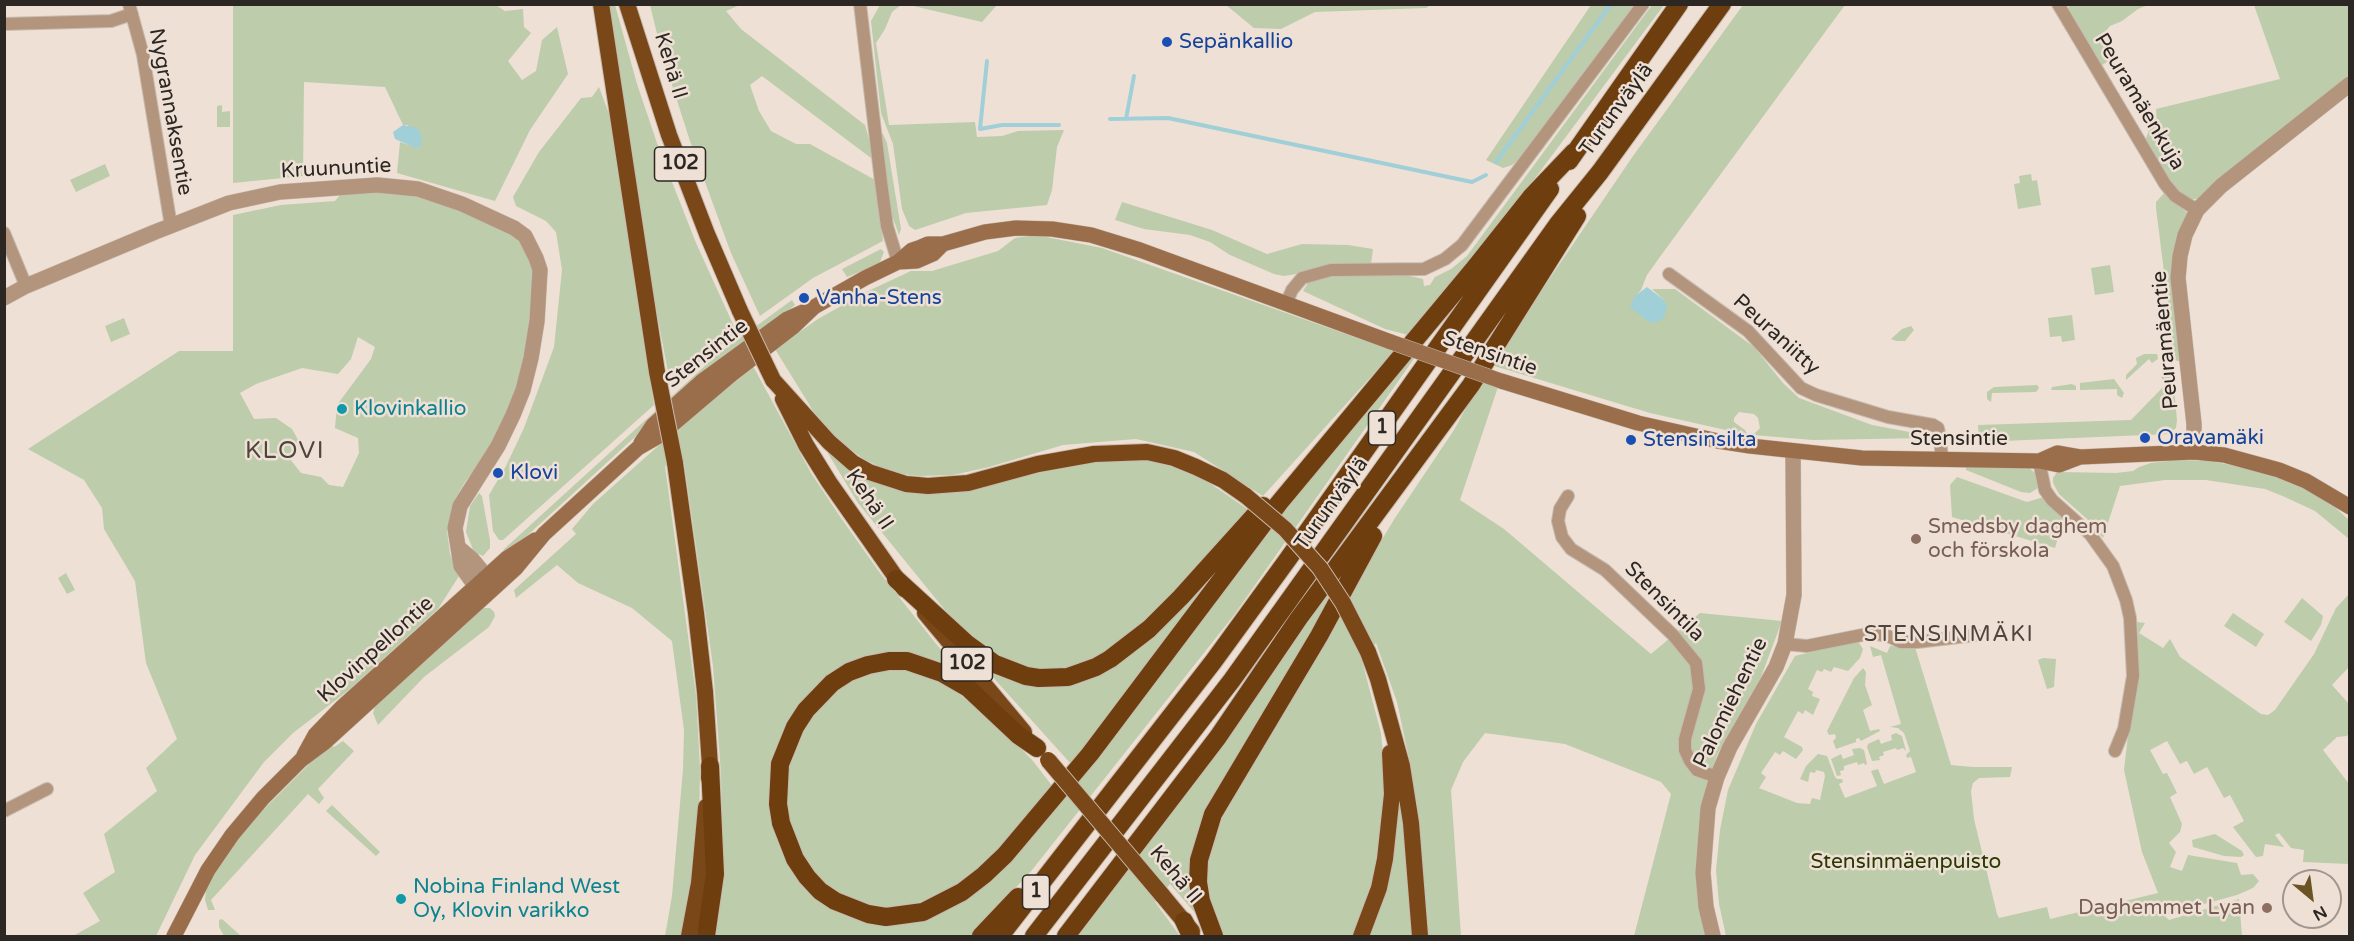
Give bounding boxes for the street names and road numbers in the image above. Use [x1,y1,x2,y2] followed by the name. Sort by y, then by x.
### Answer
[143,26,197,198] street label: Nygrannaksentie
[2088,29,2190,175] street label: Peuramäenkuja
[648,30,692,102] street label: Kehä II
[1575,59,1659,161] street label: Turunväylä
[654,147,706,181] road number: 102
[280,154,392,184] street label: Kruununtie
[2147,270,2185,410] street label: Peuramäentie
[1727,289,1825,381] street label: Peuraniitty
[661,314,753,394] street label: Stensintie
[1440,326,1540,382] street label: Stensintie
[1368,411,1396,445] road number: 1
[1910,426,2008,452] street label: Stensintie
[1290,453,1374,555] street label: Turunväylä
[840,465,898,535] street label: Kehä II
[1619,557,1709,647] street label: Stensintila
[313,591,439,709] street label: Klovinpellontie
[1689,634,1773,772] street label: Palomiehentie
[942,647,992,681] road number: 102
[1144,841,1206,909] street label: Kehä II
[1022,875,1050,909] road number: 1

